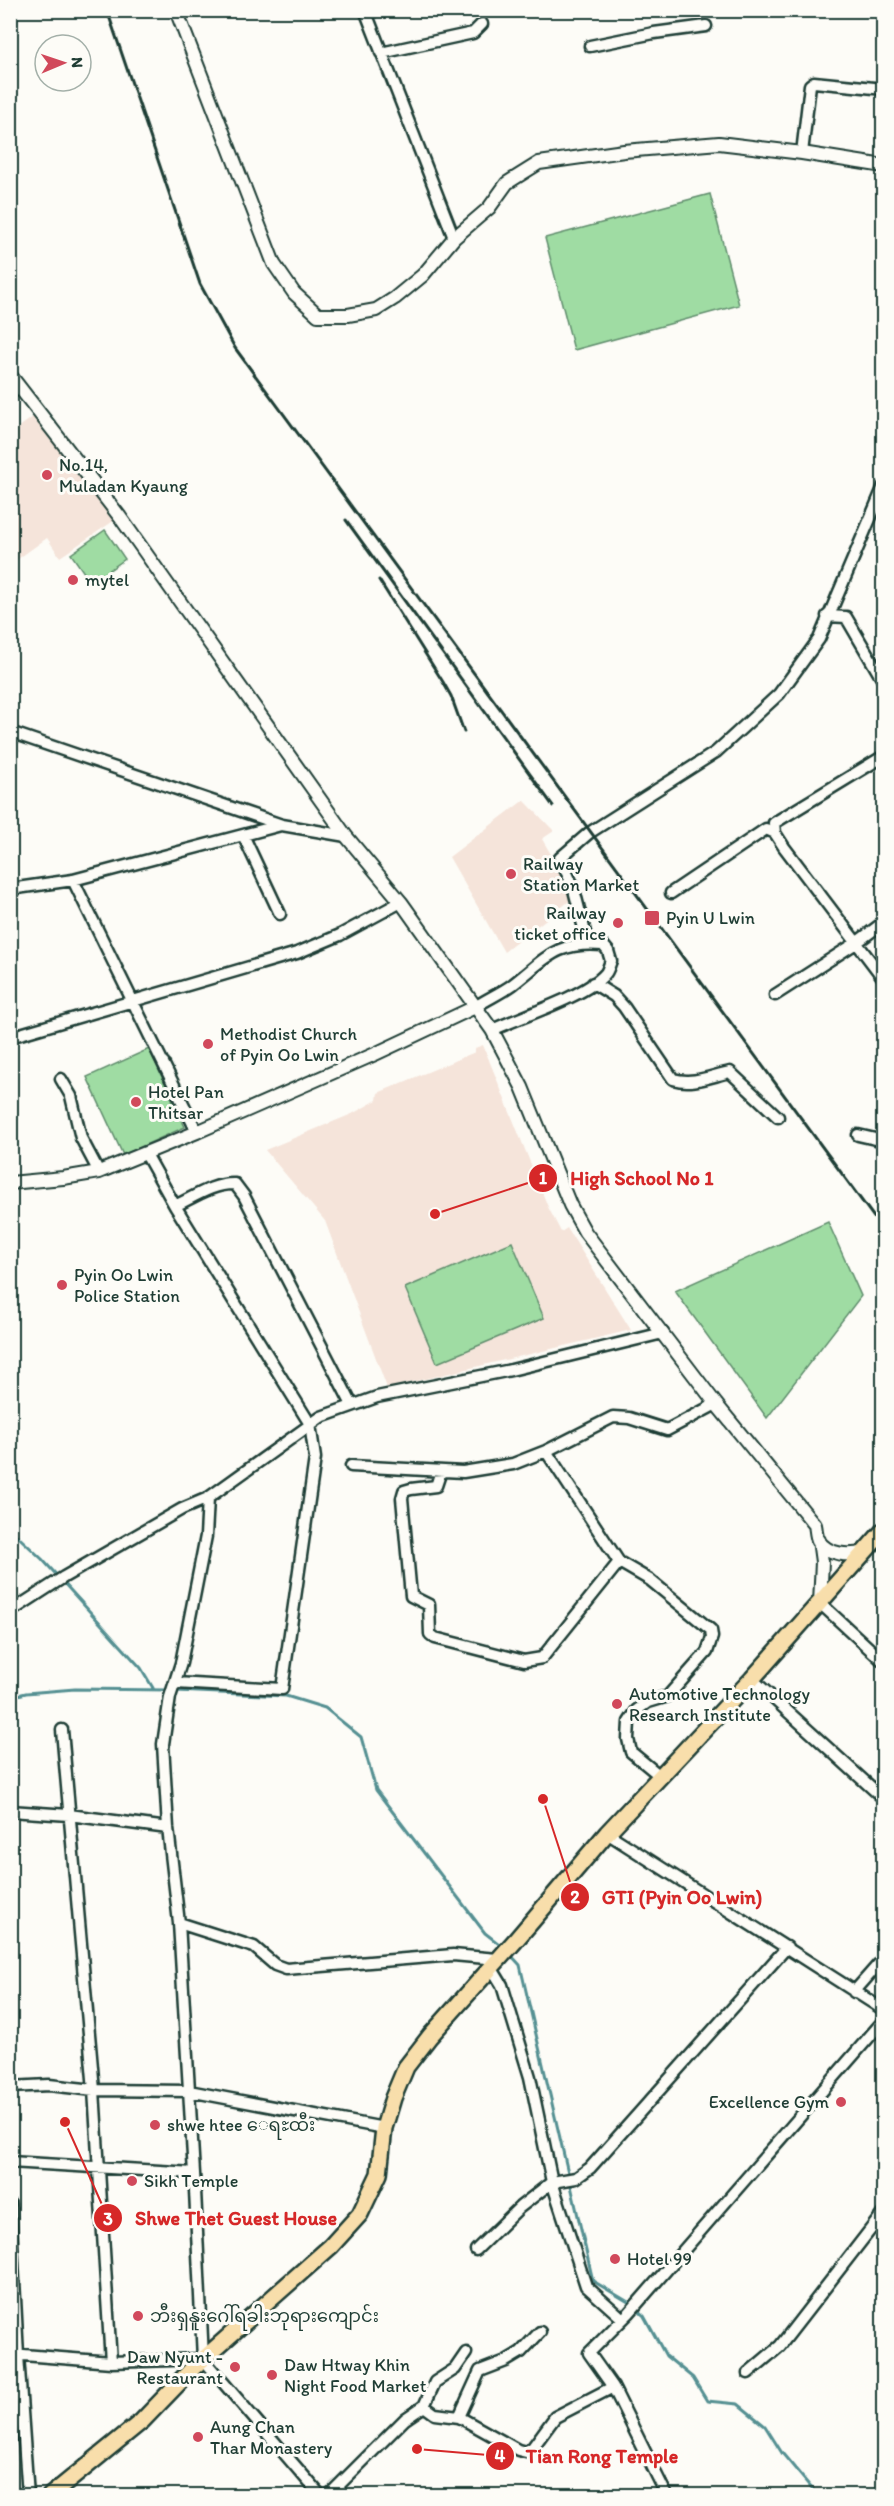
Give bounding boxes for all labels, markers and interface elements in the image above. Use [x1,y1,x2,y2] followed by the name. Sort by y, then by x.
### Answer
[33,33,93,93] north arrow
[68,57,87,68] text: N
[59,454,189,497] place label: No.14, Muladan Kyaung
[40,468,54,482] marker: No.14, Muladan Kyaung
[85,569,129,591] place label: mytel
[66,573,80,587] marker: mytel
[523,853,639,896] place label: Railway Station Market
[504,867,518,881] marker: Railway Station Market
[514,902,606,945] place label: Railway ticket office
[666,907,755,929] place label: Pyin U Lwin
[643,909,661,927] marker: Pyin U Lwin
[611,916,625,930] marker: Railway ticket office
[220,1023,357,1066] place label: Methodist Church of Pyin Oo Lwin
[201,1037,215,1051] marker: Methodist Church of Pyin Oo Lwin
[148,1081,224,1124] place label: Hotel Pan Thitsar
[129,1095,143,1109] marker: Hotel Pan Thitsar
[528,1159,725,1197] callout: High School No 1
[570,1166,714,1191] text: High School No 1
[539,1167,548,1189] text: 1
[74,1264,180,1307] place label: Pyin Oo Lwin Police Station
[55,1278,69,1292] marker: Pyin Oo Lwin Police Station
[629,1683,810,1726] place label: Automotive Technology Research Institute
[610,1697,624,1711] marker: Automotive Technology Research Institute
[560,1878,773,1916] callout: GTI (Pyin Oo Lwin)
[602,1885,762,1910] text: GTI (Pyin Oo Lwin)
[570,1886,580,1908] text: 2
[709,2091,829,2113] place label: Excellence Gym
[834,2095,848,2109] marker: Excellence Gym
[167,2111,315,2140] place label: shwe htee ေရႊထီး
[148,2118,162,2132] marker: shwe htee ေရႊထီး
[144,2170,238,2192] place label: Sikh Temple
[125,2174,139,2188] marker: Sikh Temple
[93,2199,349,2237] callout: Shwe Thet Guest House
[135,2206,337,2230] text: Shwe Thet Guest House
[103,2208,113,2230] text: 3
[627,2248,692,2270] place label: Hotel 99
[608,2252,622,2266] marker: Hotel 99
[150,2302,379,2331] place label: ဘီးရှနူးဂေါ်ရခါးဘုရားကျောင်း
[131,2309,145,2323] marker: ဘီးရှနူးဂေါ်ရခါးဘုရားကျောင်း
[127,2346,223,2389] place label: Daw Nyunt - Restaurant
[284,2354,427,2397] place label: Daw Htway Khin Night Food Market
[228,2360,242,2374] marker: Daw Nyunt - Restaurant
[265,2368,279,2382] marker: Daw Htway Khin Night Food Market
[210,2416,333,2459] place label: Aung Chan Thar Monastery
[191,2430,205,2444] marker: Aung Chan Thar Monastery
[485,2437,690,2475] callout: Tian Rong Temple
[525,2444,679,2469] text: Tian Rong Temple
[495,2445,506,2467] text: 4

